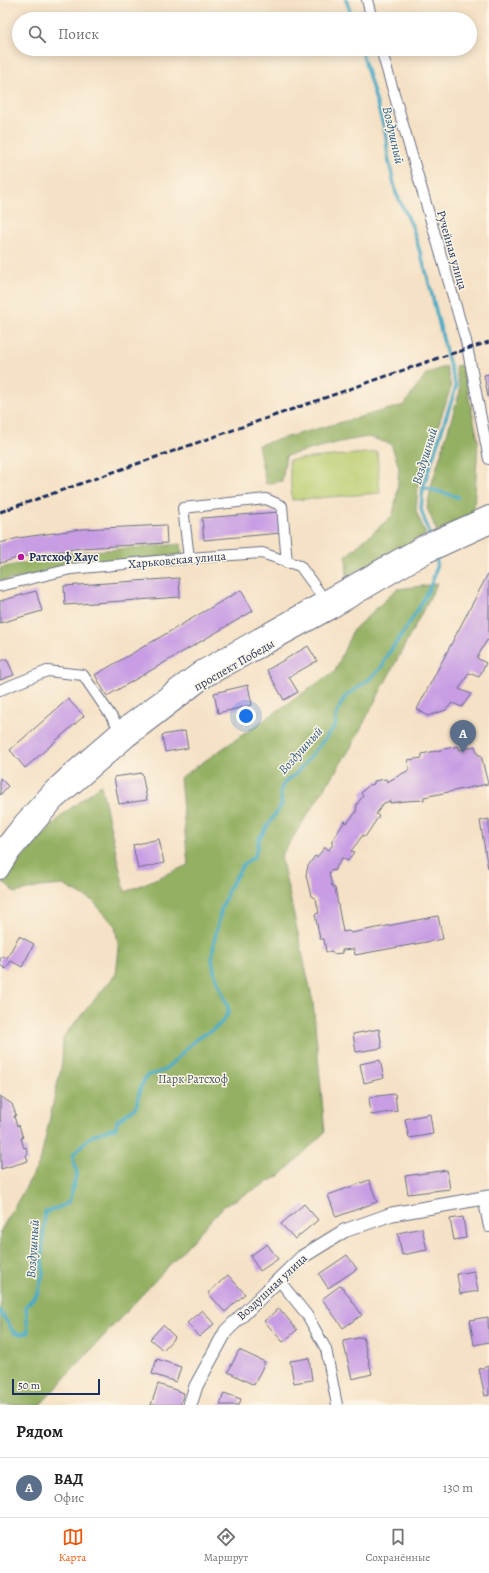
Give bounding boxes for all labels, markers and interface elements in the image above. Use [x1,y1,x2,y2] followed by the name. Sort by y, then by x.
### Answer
[12,12,477,56] search box
[26,23,48,45] icon: search
[58,24,99,44] text: Поиск
[379,105,408,166] water label: Воздушный
[433,209,471,292] street label: Ручейная улица
[408,425,441,487] water label: Воздушный
[127,548,227,572] street label: Харьковская улица
[29,549,98,565] place label: Ратсхоф Хаус
[16,552,26,562] marker: Ратсхоф Хаус
[191,635,277,695] street label: проспект Победы
[236,706,256,726] your location
[450,720,476,753] pin: A
[274,722,327,778] water label: Воздушный
[158,1071,228,1087] park label: Парк Ратсхоф
[22,1219,43,1279] water label: Воздушный
[233,1250,311,1324] street label: Воздушная улица
[12,1377,100,1396] scale bar
[18,1378,40,1393] text: 50 m
[16,1420,63,1443] text: Рядом
[54,1469,83,1489] text: ВАД
[25,1479,33,1496] text: A
[443,1479,473,1496] text: 130 m
[54,1489,84,1506] text: Офис
[59,1526,86,1565] tab: Карта
[204,1526,248,1565] tab: Маршрут
[365,1526,430,1565] tab: Сохранённые

